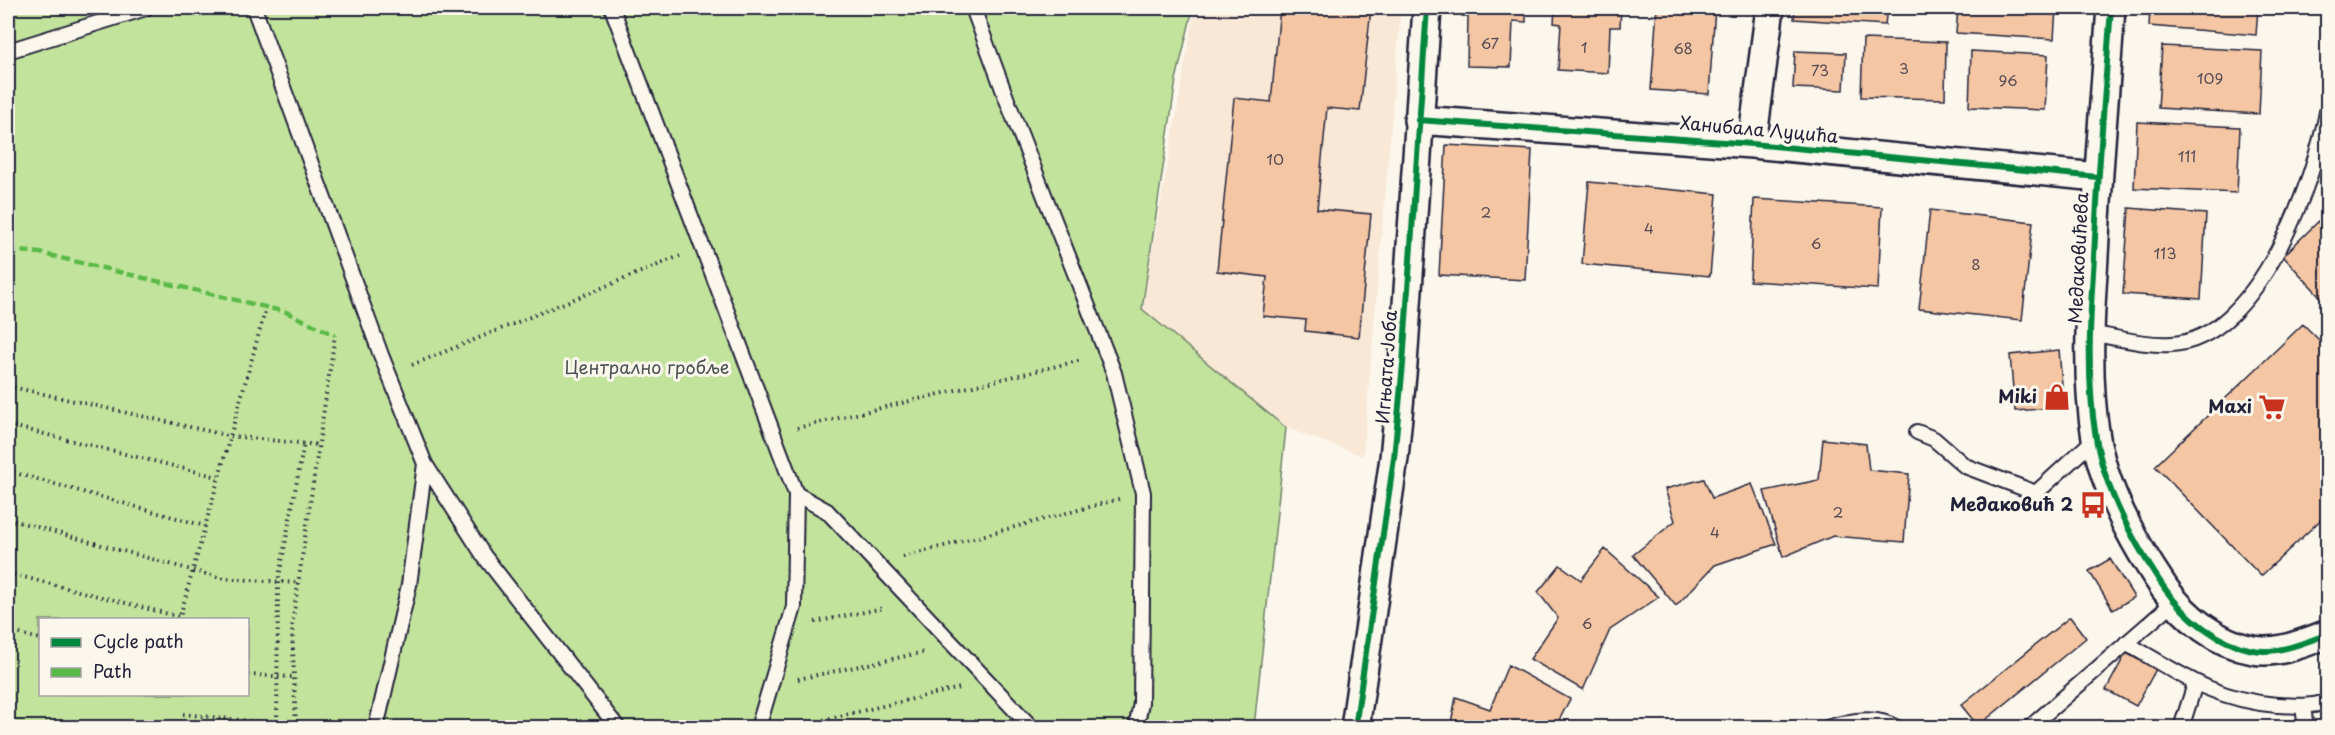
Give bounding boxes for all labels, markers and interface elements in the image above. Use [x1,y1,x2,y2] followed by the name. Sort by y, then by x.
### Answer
[1481,31,1500,54] house number: 67
[1581,35,1587,58] house number: 1
[1673,36,1693,59] house number: 68
[1899,56,1909,79] house number: 3
[1811,58,1829,81] house number: 73
[2197,66,2223,89] house number: 109
[1999,68,2018,91] house number: 96
[1679,108,1840,149] street label: Ханибала Луцића
[2178,144,2196,167] house number: 111
[1266,147,1284,170] house number: 10
[2061,191,2094,324] street label: Медаковићева
[1481,200,1491,223] house number: 2
[1644,216,1654,239] house number: 4
[1811,231,1821,254] house number: 6
[2154,241,2176,264] house number: 113
[1971,252,1981,275] house number: 8
[1368,308,1403,425] street label: Игњата Јоба
[565,353,729,380] park label: Централно гробље
[1998,382,2037,409] place label: Miki
[2042,382,2072,412] shop icon: Miki
[2208,392,2252,419] place label: Maxi
[2257,392,2287,422] supermarket icon: Maxi
[1950,490,2073,517] place label: Медаковић 2
[2078,490,2108,520] bus stop icon: Медаковић 2
[1833,500,1843,523] house number: 2
[1710,520,1720,543] house number: 4
[1582,611,1592,634] house number: 6
[39,618,249,696] legend
[93,627,184,654] text: Cycle path
[93,657,132,684] text: Path

